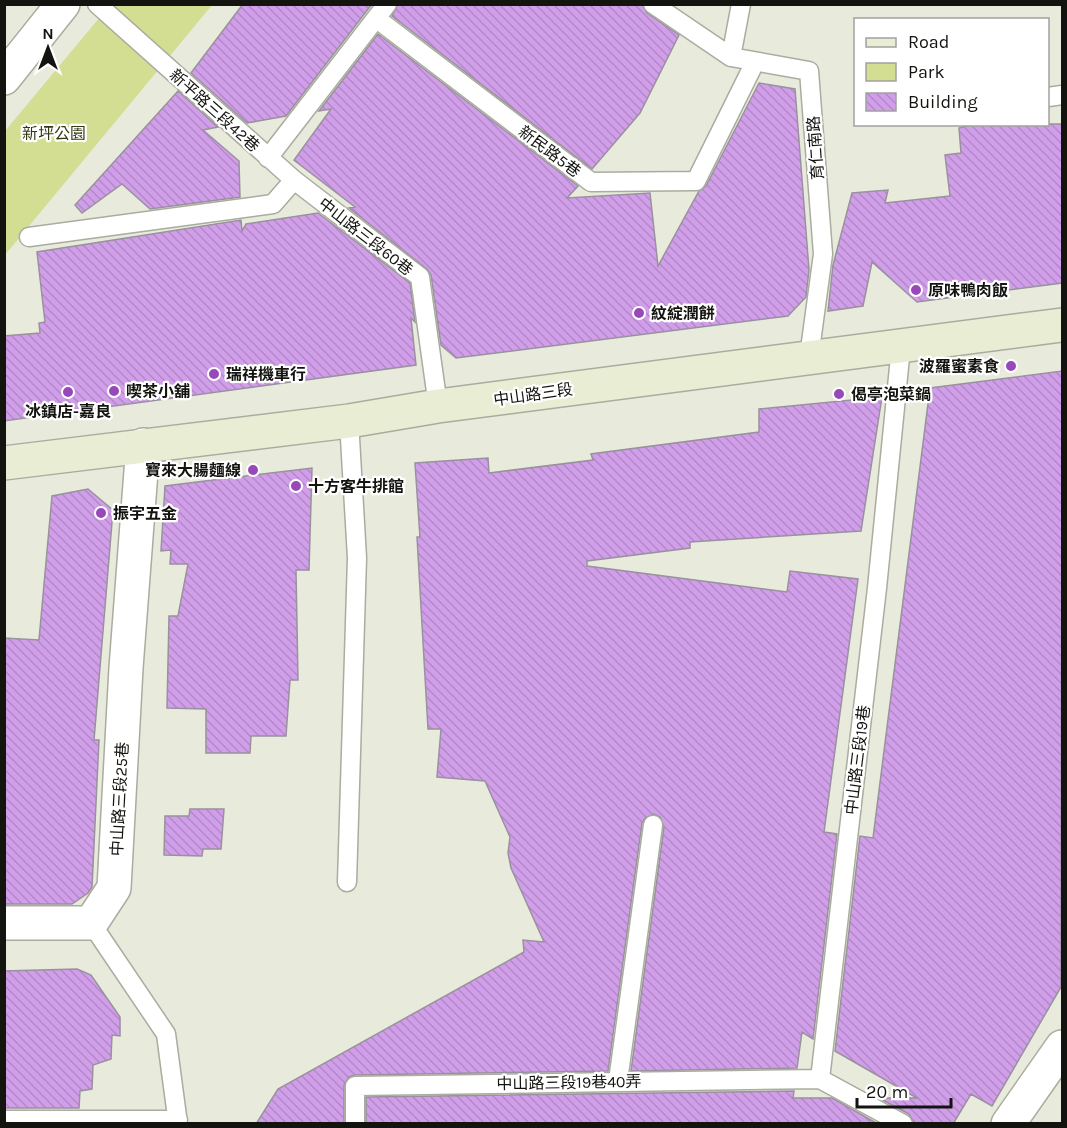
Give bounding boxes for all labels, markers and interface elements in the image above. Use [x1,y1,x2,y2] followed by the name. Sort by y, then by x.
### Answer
[18,18,78,78] north arrow
[854,18,1049,126] legend
[42,24,54,43] text: N
[908,31,949,53] text: Road
[908,61,945,83] text: Park
[166,65,263,156] street label: 新平路三段42巷
[908,91,978,113] text: Building
[804,115,827,181] street label: 育仁南路
[515,122,585,181] street label: 新民路5巷
[22,124,86,143] park label: 新坪公園
[315,194,417,279] street label: 中山路三段60巷
[928,281,1008,300] place label: 原味鴨肉飯
[909,283,923,297] marker: 原味鴨肉飯
[651,304,715,323] place label: 紋綻潤餅
[632,306,646,320] marker: 紋綻潤餅
[919,357,999,376] place label: 波羅蜜素食
[1004,359,1018,373] marker: 波羅蜜素食
[226,365,306,384] place label: 瑞祥機車行
[207,367,221,381] marker: 瑞祥機車行
[492,380,574,409] street label: 中山路三段
[126,382,190,401] place label: 喫茶小舖
[107,384,121,398] marker: 喫茶小舖
[61,385,75,399] marker: 冰鎮店-嘉良
[851,385,931,404] place label: 偈亭泡菜鍋
[832,387,846,401] marker: 偈亭泡菜鍋
[25,402,111,421] place label: 冰鎮店-嘉良
[145,461,241,480] place label: 寶來大腸麵線
[246,463,260,477] marker: 寶來大腸麵線
[308,477,404,496] place label: 十方客牛排館
[289,479,303,493] marker: 十方客牛排館
[113,504,177,523] place label: 振宇五金
[94,506,108,520] marker: 振宇五金
[841,704,874,816] street label: 中山路三段19巷
[107,741,132,857] street label: 中山路三段25巷
[857,1071,952,1109] scale bar
[496,1072,642,1093] street label: 中山路三段19巷40弄
[866,1081,908,1103] text: 20 m

